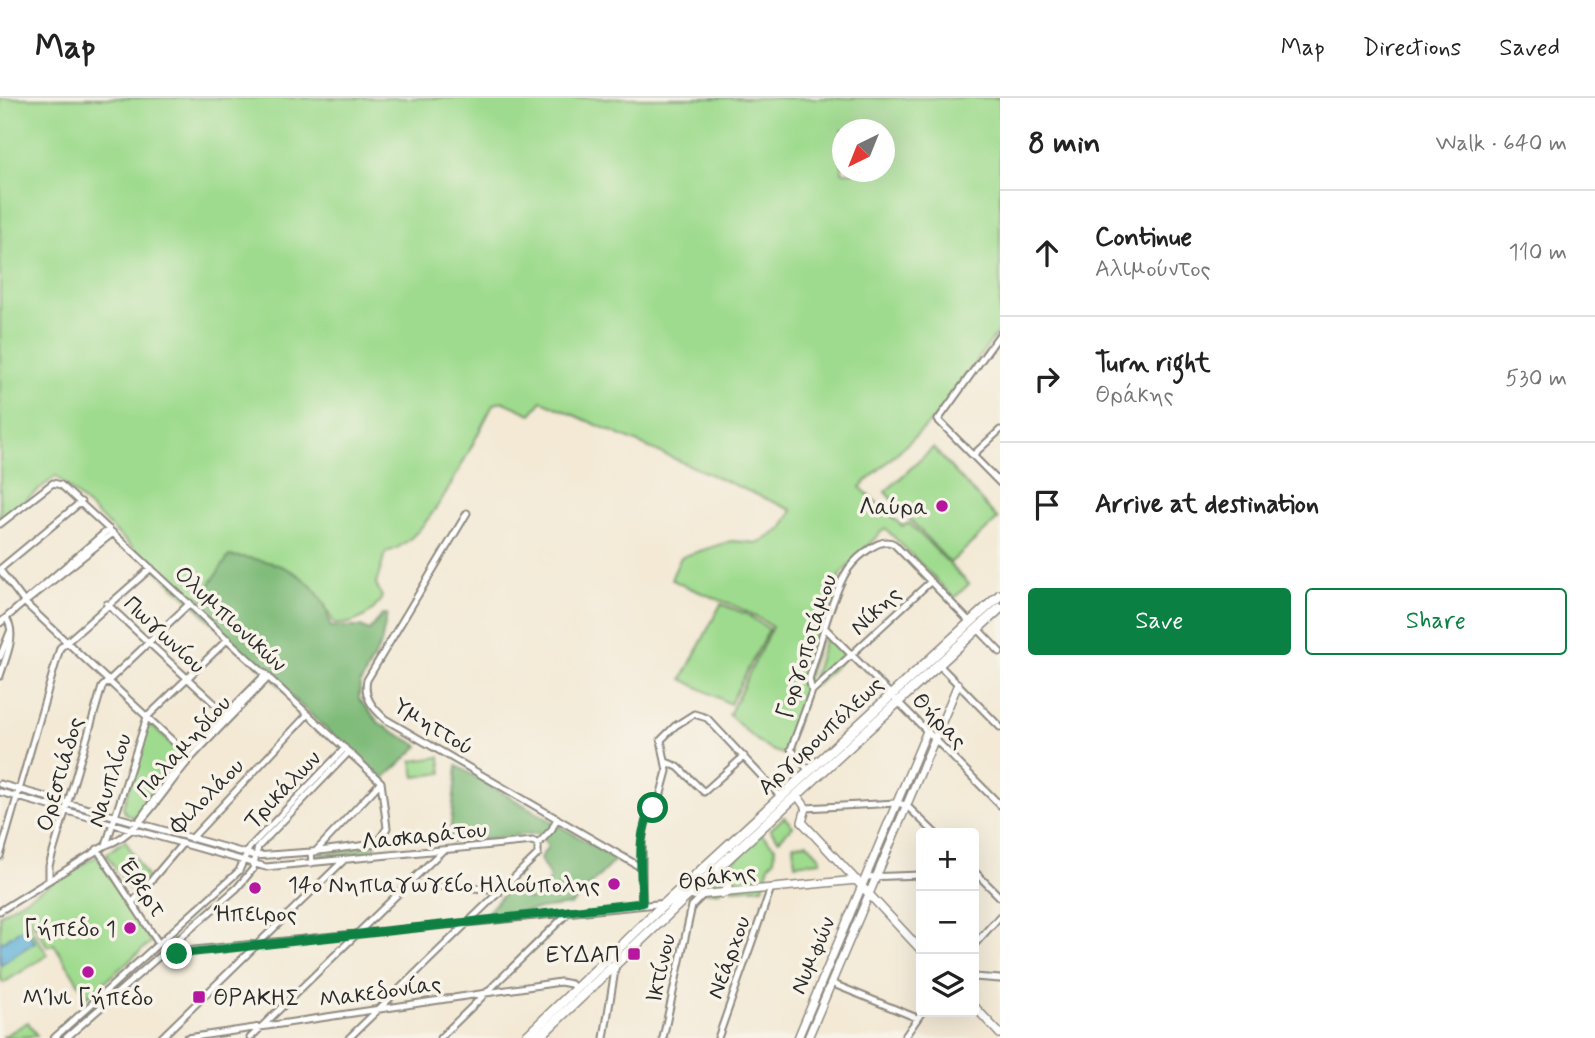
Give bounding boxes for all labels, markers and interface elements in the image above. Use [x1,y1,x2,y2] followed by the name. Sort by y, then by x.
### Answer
[35,26,95,70] text: Map
[1281,33,1325,64] text: Map
[1363,33,1461,64] text: Directions
[1499,33,1560,64] text: Saved
[832,119,895,182] north arrow
[1028,124,1101,163] text: 8 min
[1436,129,1567,159] text: Walk · 640 m
[1095,221,1192,255] text: Continue
[1028,234,1066,272] icon: ahead
[1508,238,1567,268] text: 110 m
[1095,255,1211,285] text: Αλιμούντος
[1095,347,1211,381] text: Turn right
[1028,360,1066,398] icon: right
[1505,364,1567,394] text: 530 m
[1095,381,1174,411] text: Θράκης
[1028,486,1066,524] icon: arrive
[1095,488,1319,522] text: Arrive at destination
[859,493,928,523] place label: Λαύρα
[934,498,950,514] marker: Λαύρα
[167,560,292,679] street label: Ολυμπιονικών
[770,571,845,723] street label: Γοργοποτάμου
[844,580,908,643] street label: Νίκης
[1028,588,1291,655] button: Save
[1305,588,1567,655] button: Share
[116,590,211,681] street label: Πωγωνίου
[752,670,891,803] street label: Αργυρουπόλεως
[904,687,973,756] street label: Θήρας
[130,690,239,805] street label: Παλαμηδίου
[387,692,479,763] street label: Υμηττού
[30,714,92,835] street label: Ορεστιάδος
[82,730,140,831] street label: Ναυπλίου
[238,745,328,836] street label: Τρικάλων
[163,752,252,841] street label: Φιλολάου
[637,792,668,823] route start
[360,816,488,858] street label: Λασκαράτου
[916,828,979,1017] map controls
[916,828,979,891] button: +
[111,853,171,923] street label: Έβερτ
[676,858,758,898] street label: Θράκης
[288,871,600,901] place label: 14ο Νηπιαγωγείο Ηλιούπολης
[606,876,622,892] marker: 14ο Νηπιαγωγείο Ηλιούπολης
[247,880,263,896] marker: Ήπειρος
[916,891,979,954] button: −
[213,900,297,930] place label: Ήπειρος
[701,912,759,1003] street label: Νεάρχου
[784,912,844,999] street label: Νυμφών
[24,915,116,945] place label: Γήπεδο 1
[122,920,138,936] marker: Γήπεδο 1
[640,931,684,1006] street label: Ικτίνου
[161,938,192,969] route end
[546,941,620,971] place label: ΕΥΔΑΠ
[626,946,642,962] marker: ΕΥΔΑΠ
[916,954,979,1017] button: layers
[80,964,96,980] marker: ΜΊνι Γήπεδο
[317,970,443,1016] street label: Μακεδονίας
[23,984,153,1014] place label: ΜΊνι Γήπεδο
[213,984,300,1014] place label: ΘΡΑΚΗΣ
[191,989,207,1005] marker: ΘΡΑΚΗΣ

